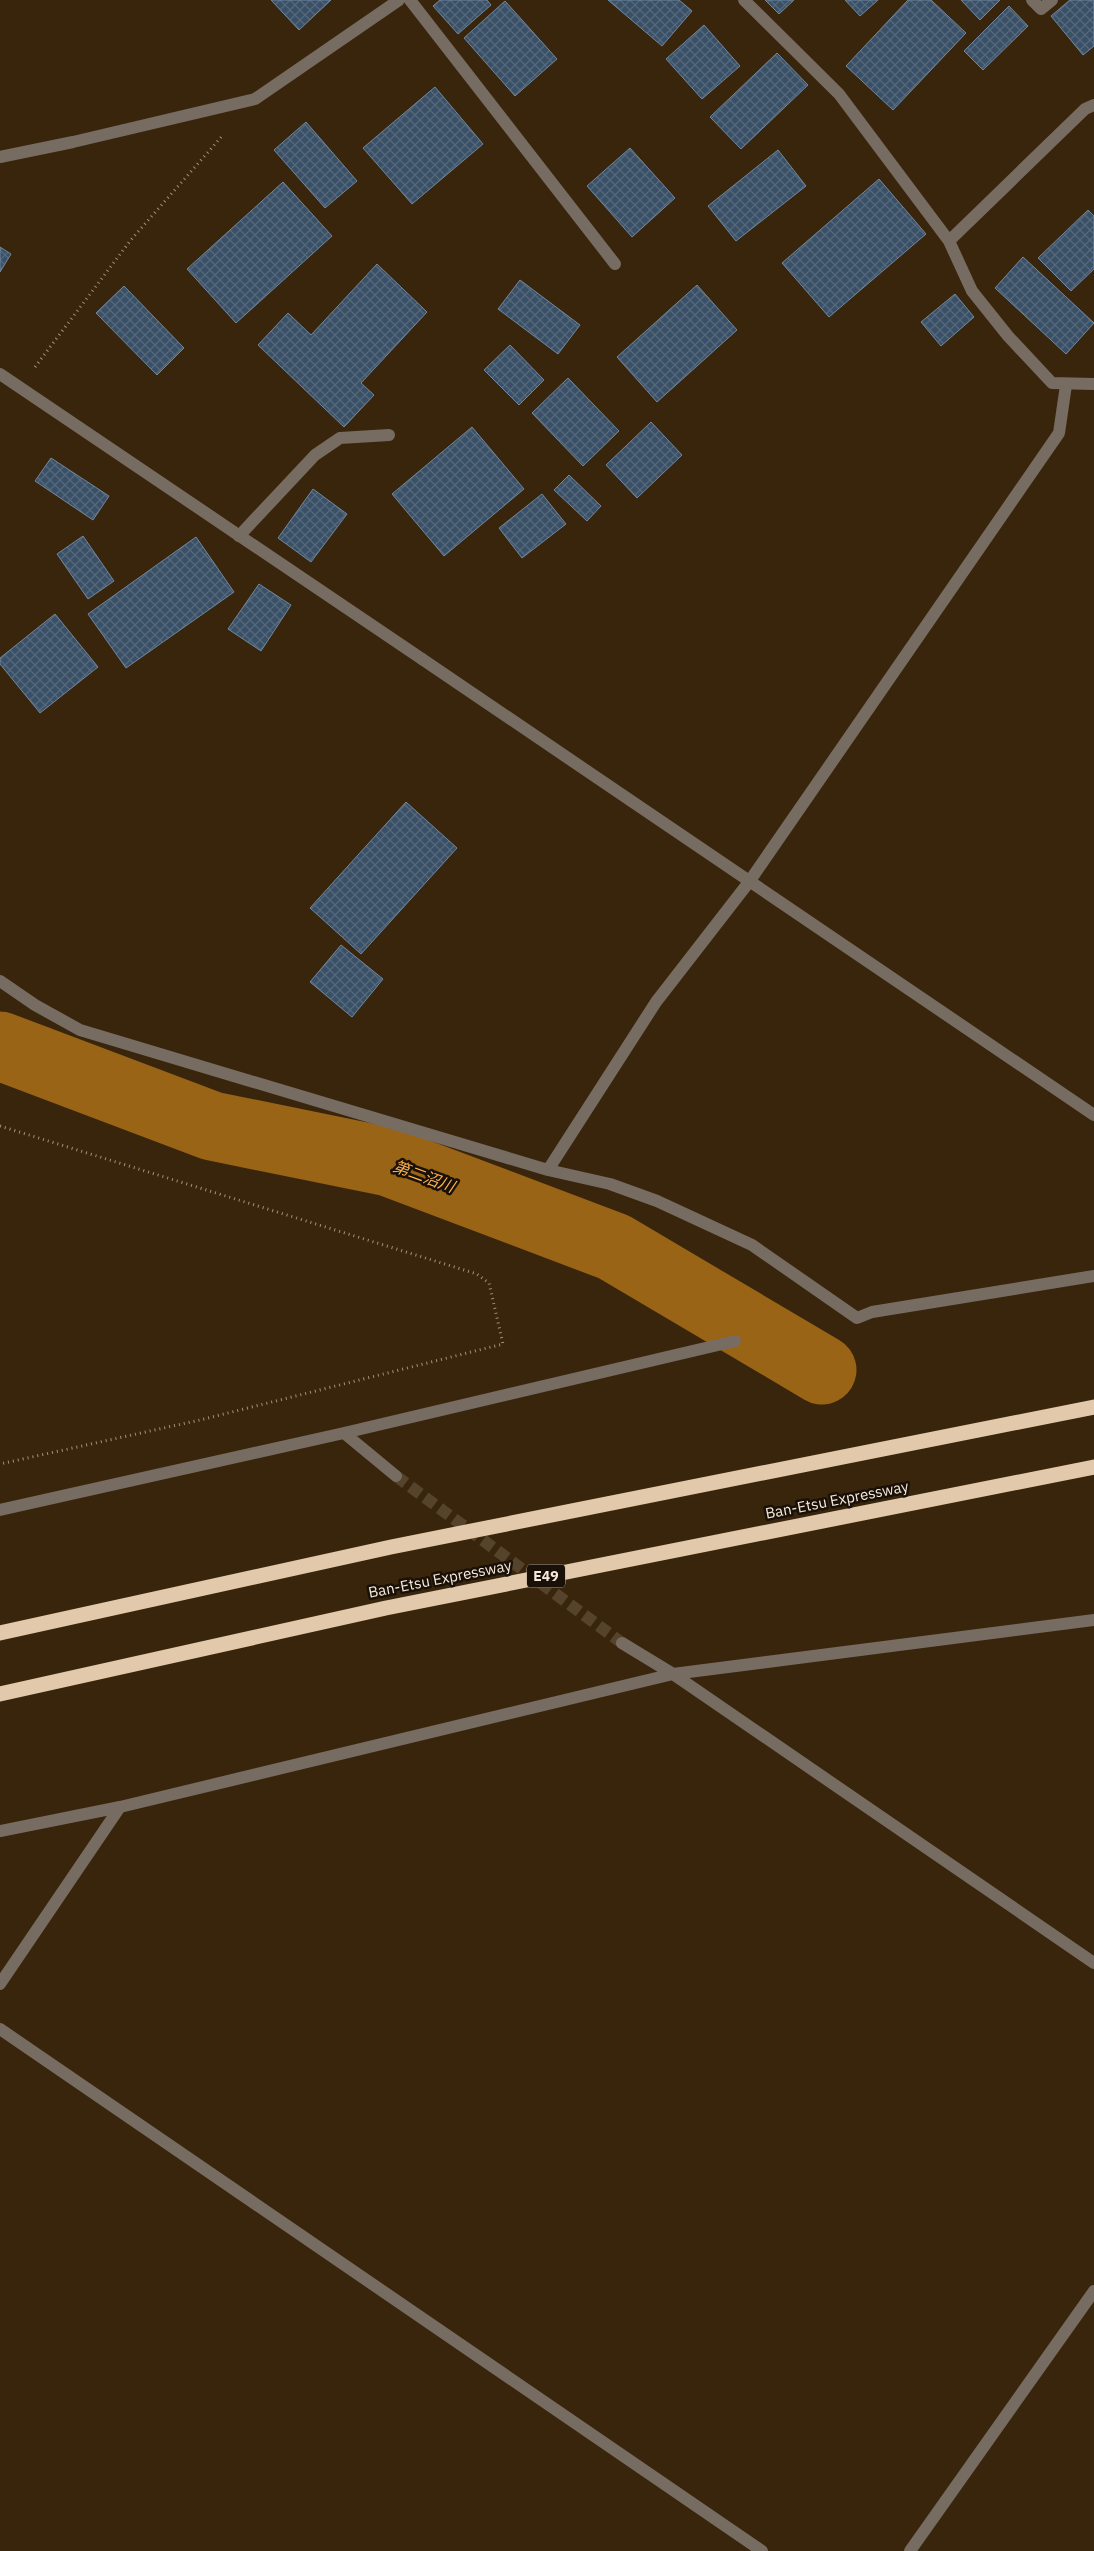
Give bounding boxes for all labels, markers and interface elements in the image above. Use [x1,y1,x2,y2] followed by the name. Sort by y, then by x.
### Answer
[391,1156,459,1197] water label: 第二沼川
[764,1476,911,1523] street label: Ban-Etsu Expressway
[367,1555,514,1602] street label: Ban-Etsu Expressway
[527,1564,565,1588] road number: E49

